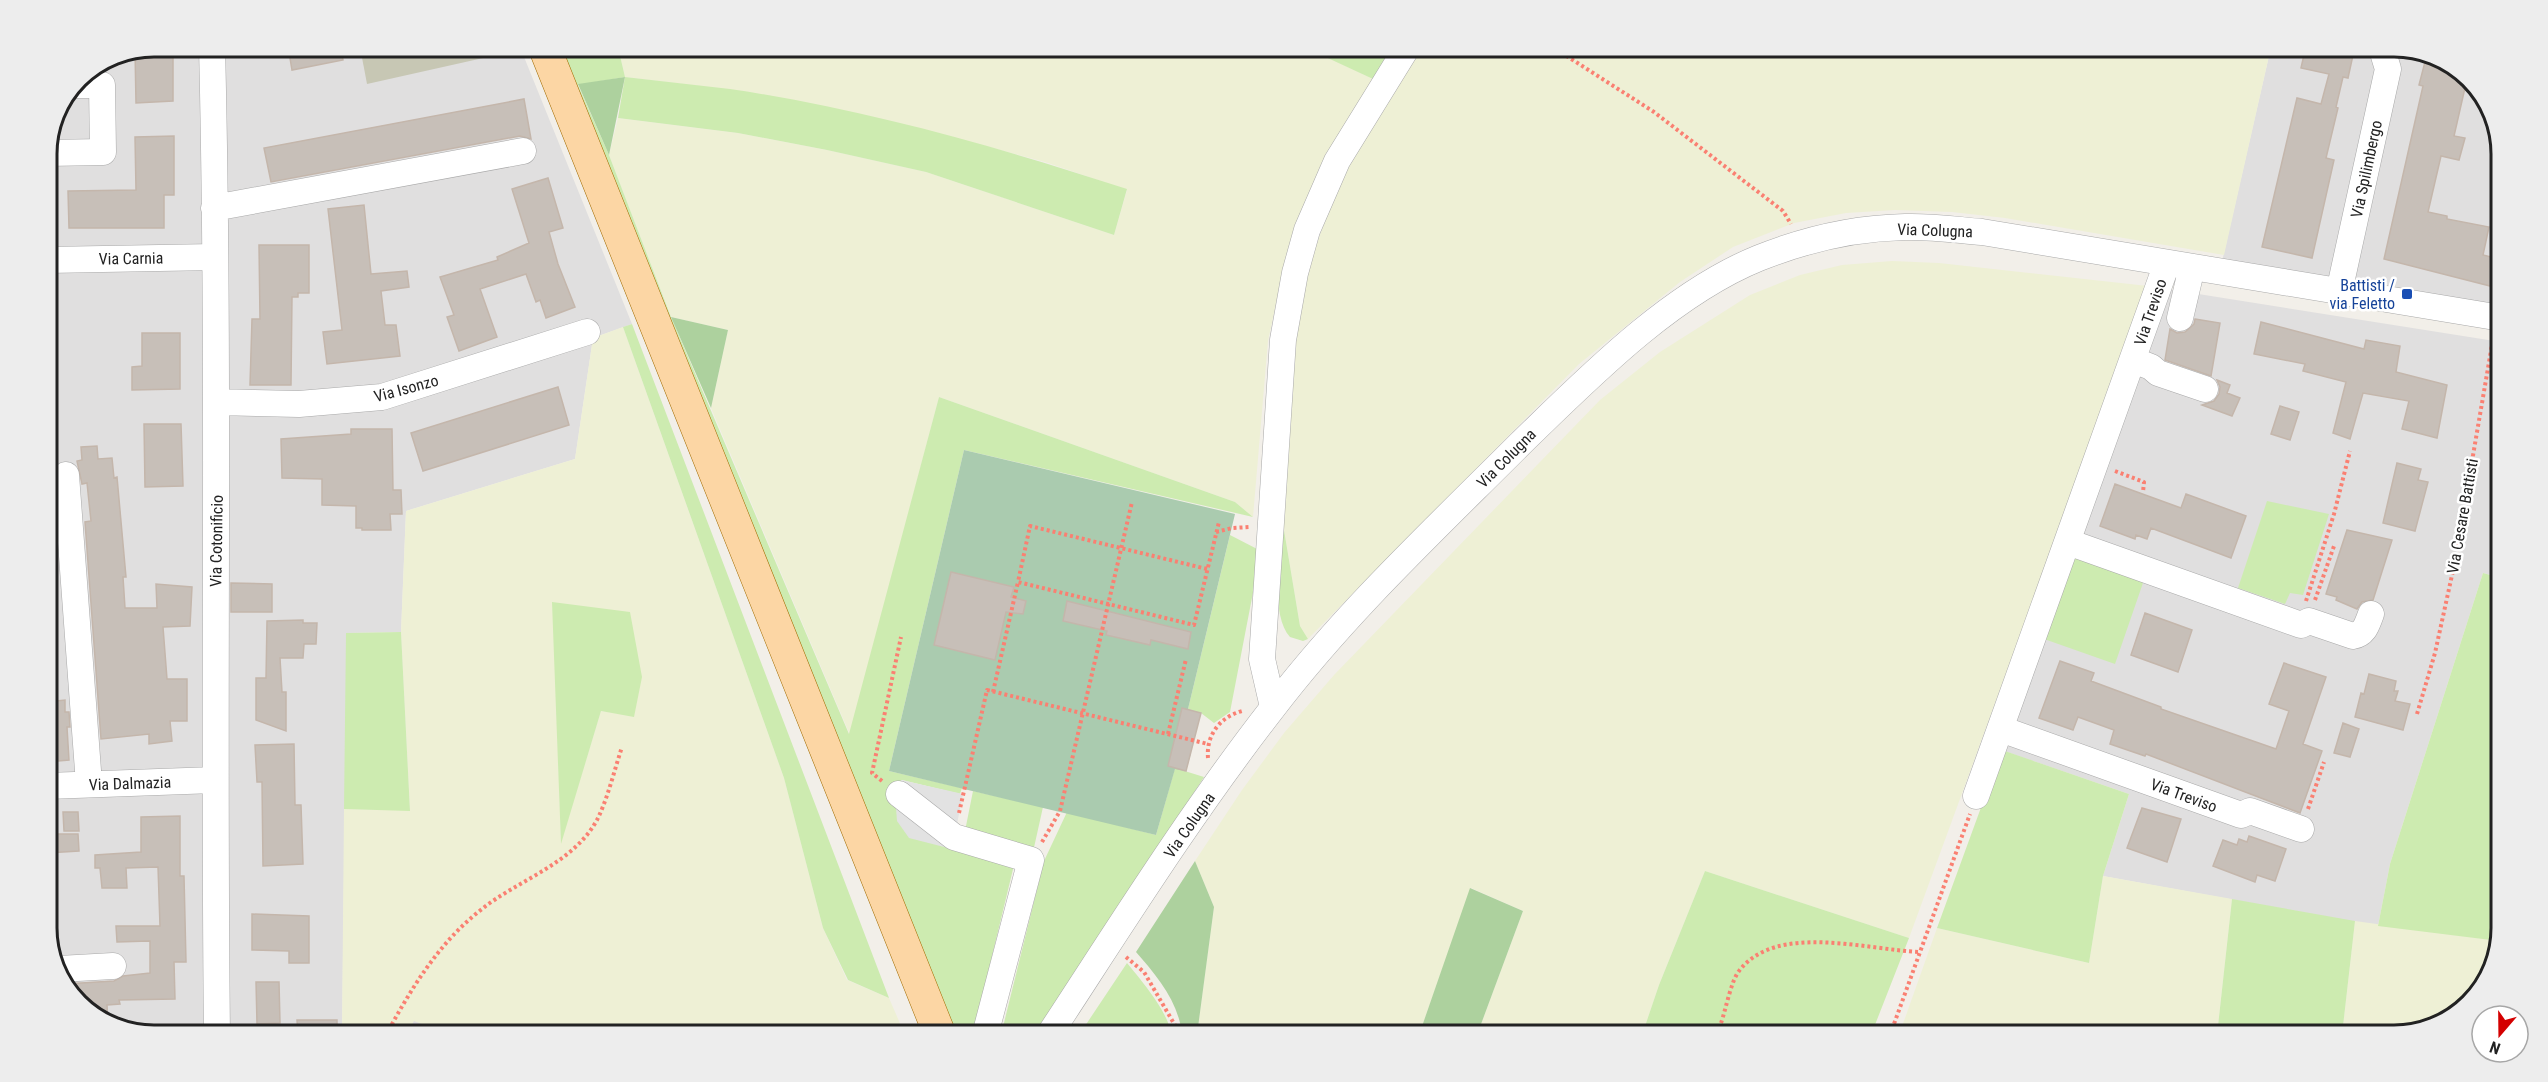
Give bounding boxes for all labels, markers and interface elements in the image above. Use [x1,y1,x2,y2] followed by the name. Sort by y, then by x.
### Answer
[2347,119,2386,220] street label: Via Spilimbergo
[1897,220,1973,241] street label: Via Colugna
[99,248,164,269] street label: Via Carnia
[2130,276,2171,348] street label: Via Treviso
[2330,276,2395,313] place label: Battisti / via Feletto
[2400,287,2414,301] marker: Battisti / via Feletto
[372,371,440,406] street label: Via Isonzo
[1473,425,1540,492] street label: Via Colugna
[2443,457,2482,575] street label: Via Cesare Battisti
[206,495,227,587] street label: Via Cotonificio
[88,773,172,794] street label: Via Dalmazia
[2148,775,2220,816] street label: Via Treviso
[1160,789,1219,862] street label: Via Colugna
[2470,1004,2530,1064] north arrow
[2487,1037,2503,1058] text: N

